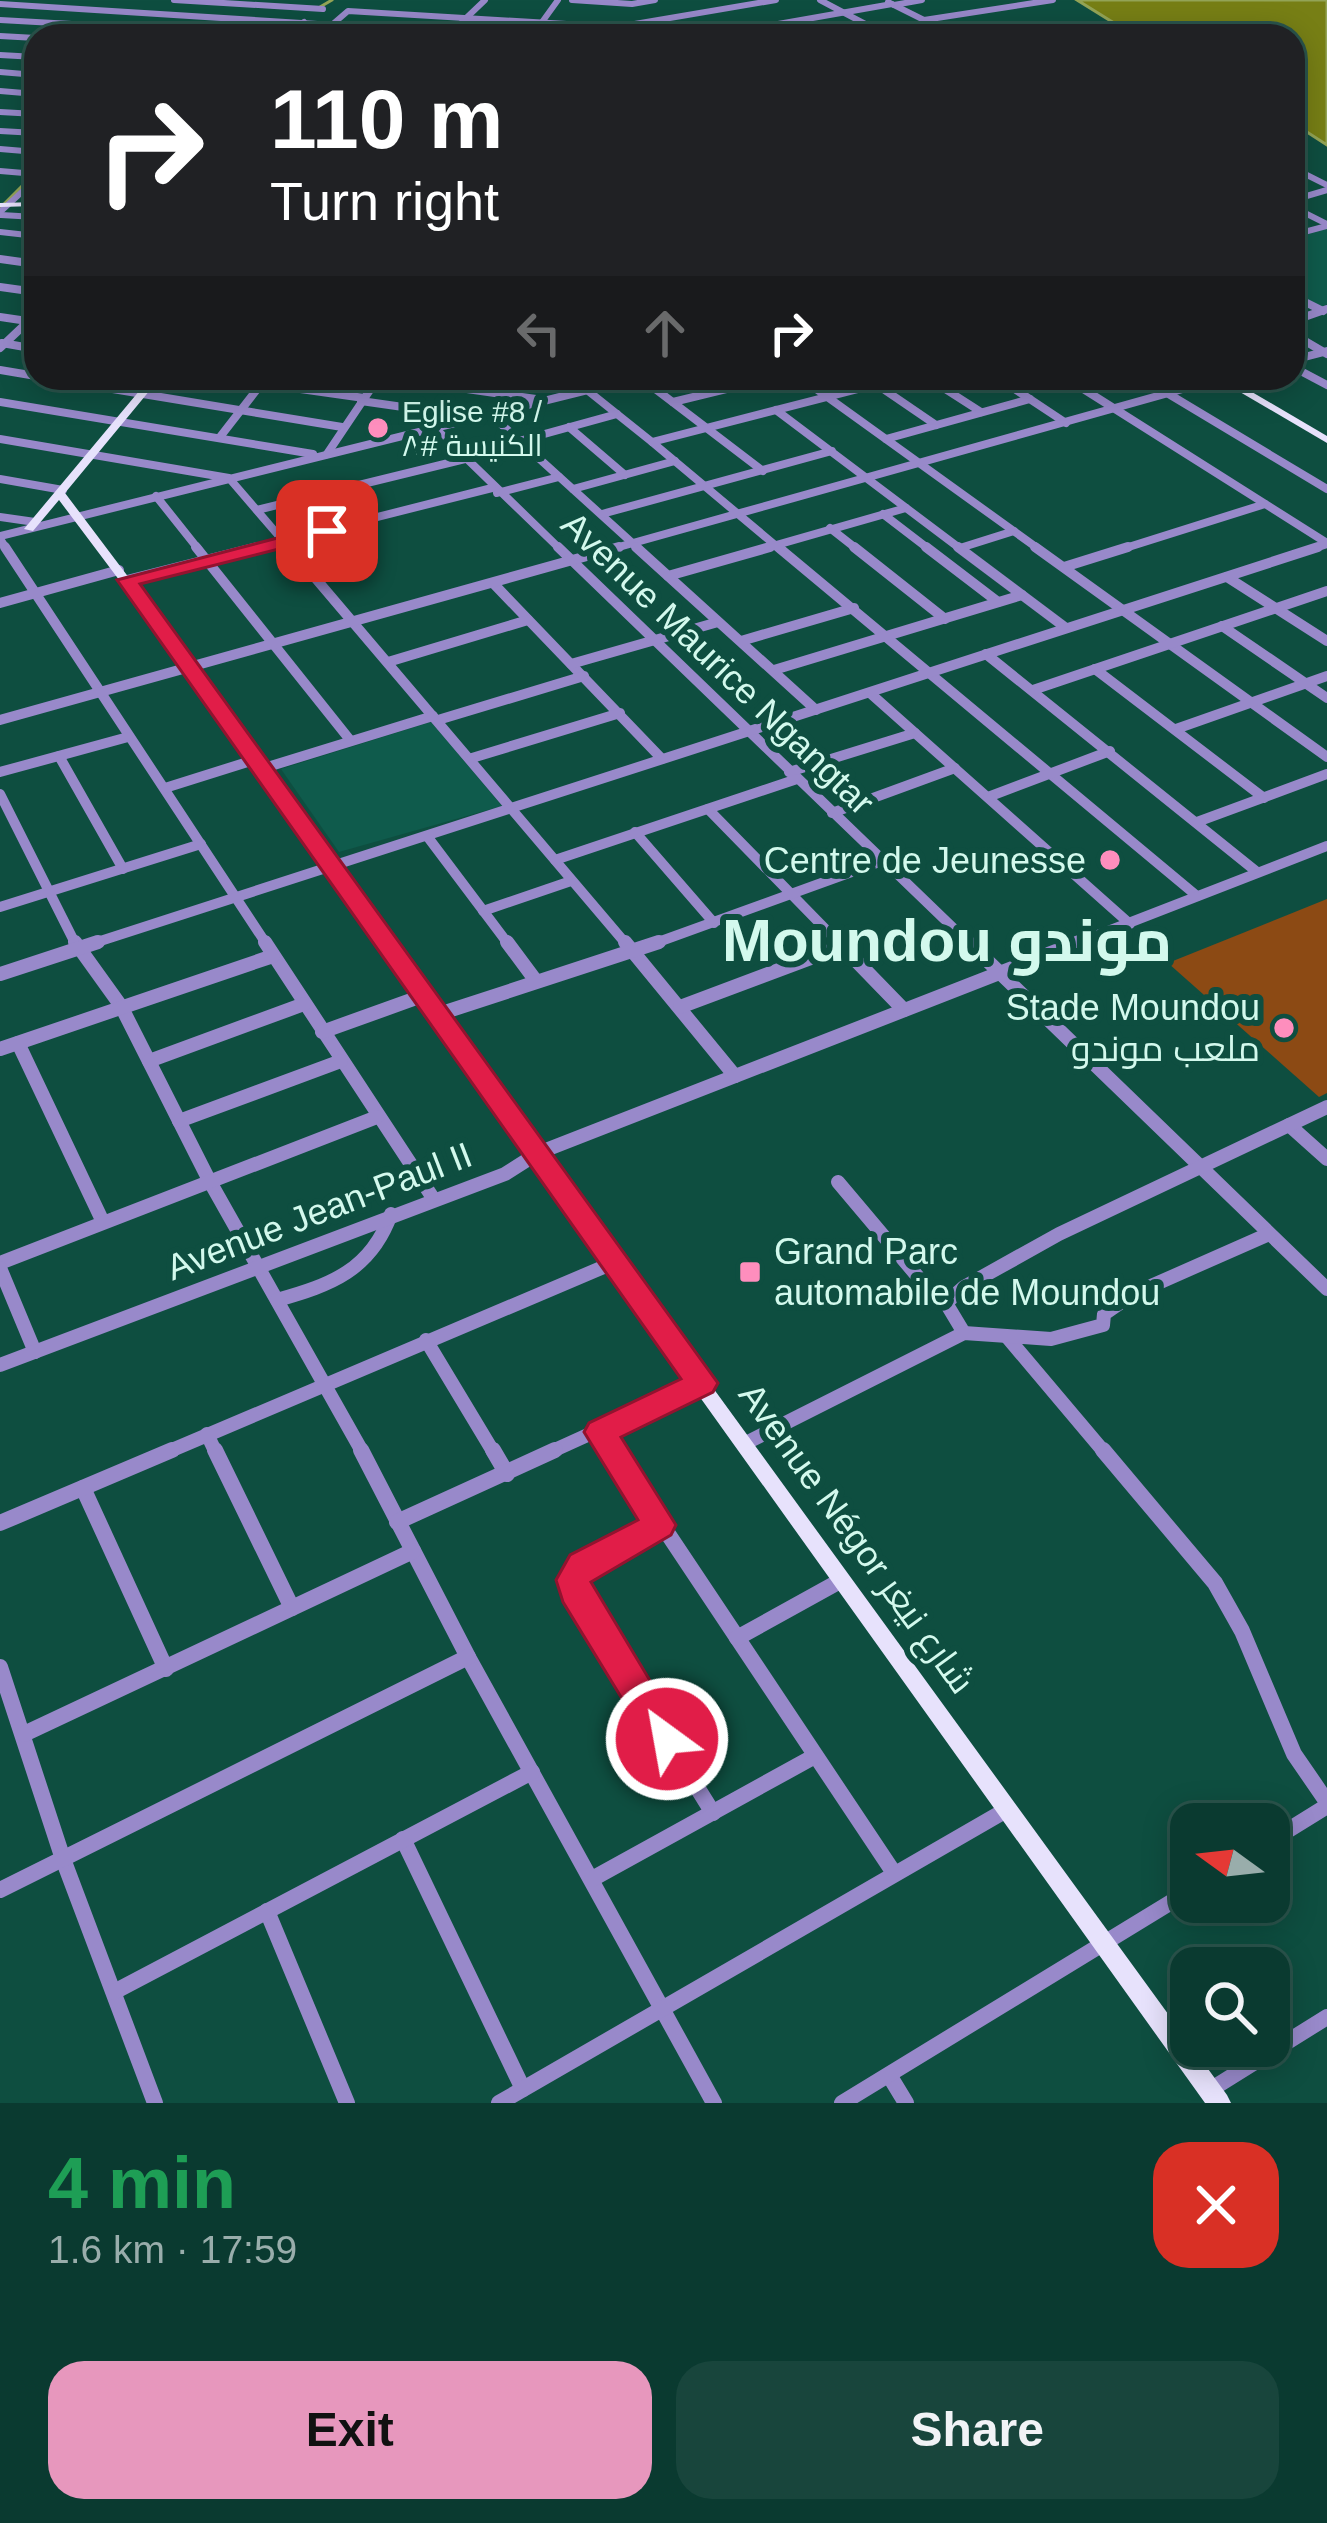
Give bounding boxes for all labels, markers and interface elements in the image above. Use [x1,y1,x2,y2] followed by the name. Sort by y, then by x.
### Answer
[72,72,228,228] icon: right
[270,72,504,166] text: 110 m
[270,171,499,231] text: Turn right
[506,300,572,366] icon: left
[632,300,698,366] icon: ahead
[758,300,824,366] icon: right
[402,395,543,462] place label: Eglise #8 / الكنيسة #٨
[365,415,391,441] marker: Eglise #8 / الكنيسة #٨
[276,480,378,582] pin
[294,498,360,564] icon: arrive
[554,503,882,823] street label: Avenue Maurice Ngangtar
[764,840,1086,881] place label: Centre de Jeunesse
[1097,847,1123,873] marker: Centre de Jeunesse
[722,907,1172,976] district label: Moundou موندو
[1006,987,1260,1069] place label: Stade Moundou ملعب موندو
[1271,1015,1297,1041] marker: Stade Moundou ملعب موندو
[161,1134,477,1288] street label: Avenue Jean-Paul II
[774,1231,1160,1313] place label: Grand Parc automabile de Moundou
[737,1259,763,1285] marker: Grand Parc automabile de Moundou
[728,1375,983,1703] street label: Avenue Négor شارع نيغر
[604,1676,730,1802] position arrow
[1170,1803,1290,1923] north arrow
[1170,1803,1290,2067] map controls
[1170,1947,1290,2067] button: search
[1153,2142,1279,2268] button: close
[48,2143,236,2223] text: 4 min
[48,2228,297,2271] text: 1.6 km · 17:59
[48,2361,652,2499] button: Exit
[676,2361,1279,2499] button: Share

